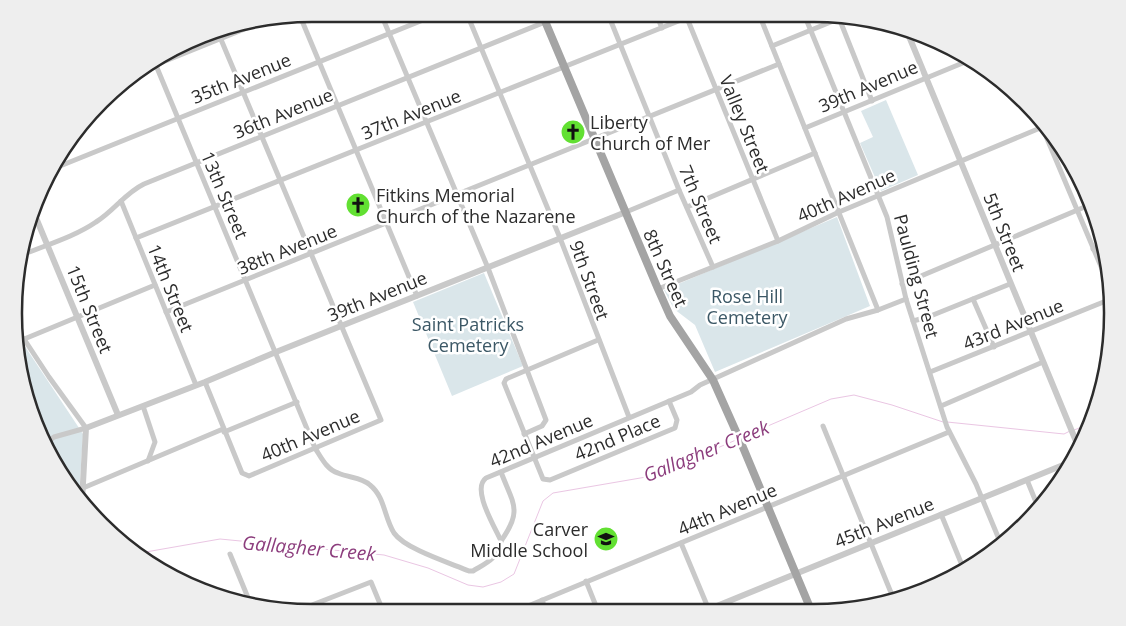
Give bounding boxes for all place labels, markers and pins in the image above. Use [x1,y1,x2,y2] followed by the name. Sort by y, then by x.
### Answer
[590,110,711,155] place label: Liberty Church of Mer
[560,119,586,145] church icon: Liberty Church of Mer
[376,183,576,228] place label: Fitkins Memorial Church of the Nazarene
[345,192,371,218] church icon: Fitkins Memorial Church of the Nazarene
[470,517,589,562] place label: Carver Middle School
[593,526,619,552] school or university icon: Carver Middle School

